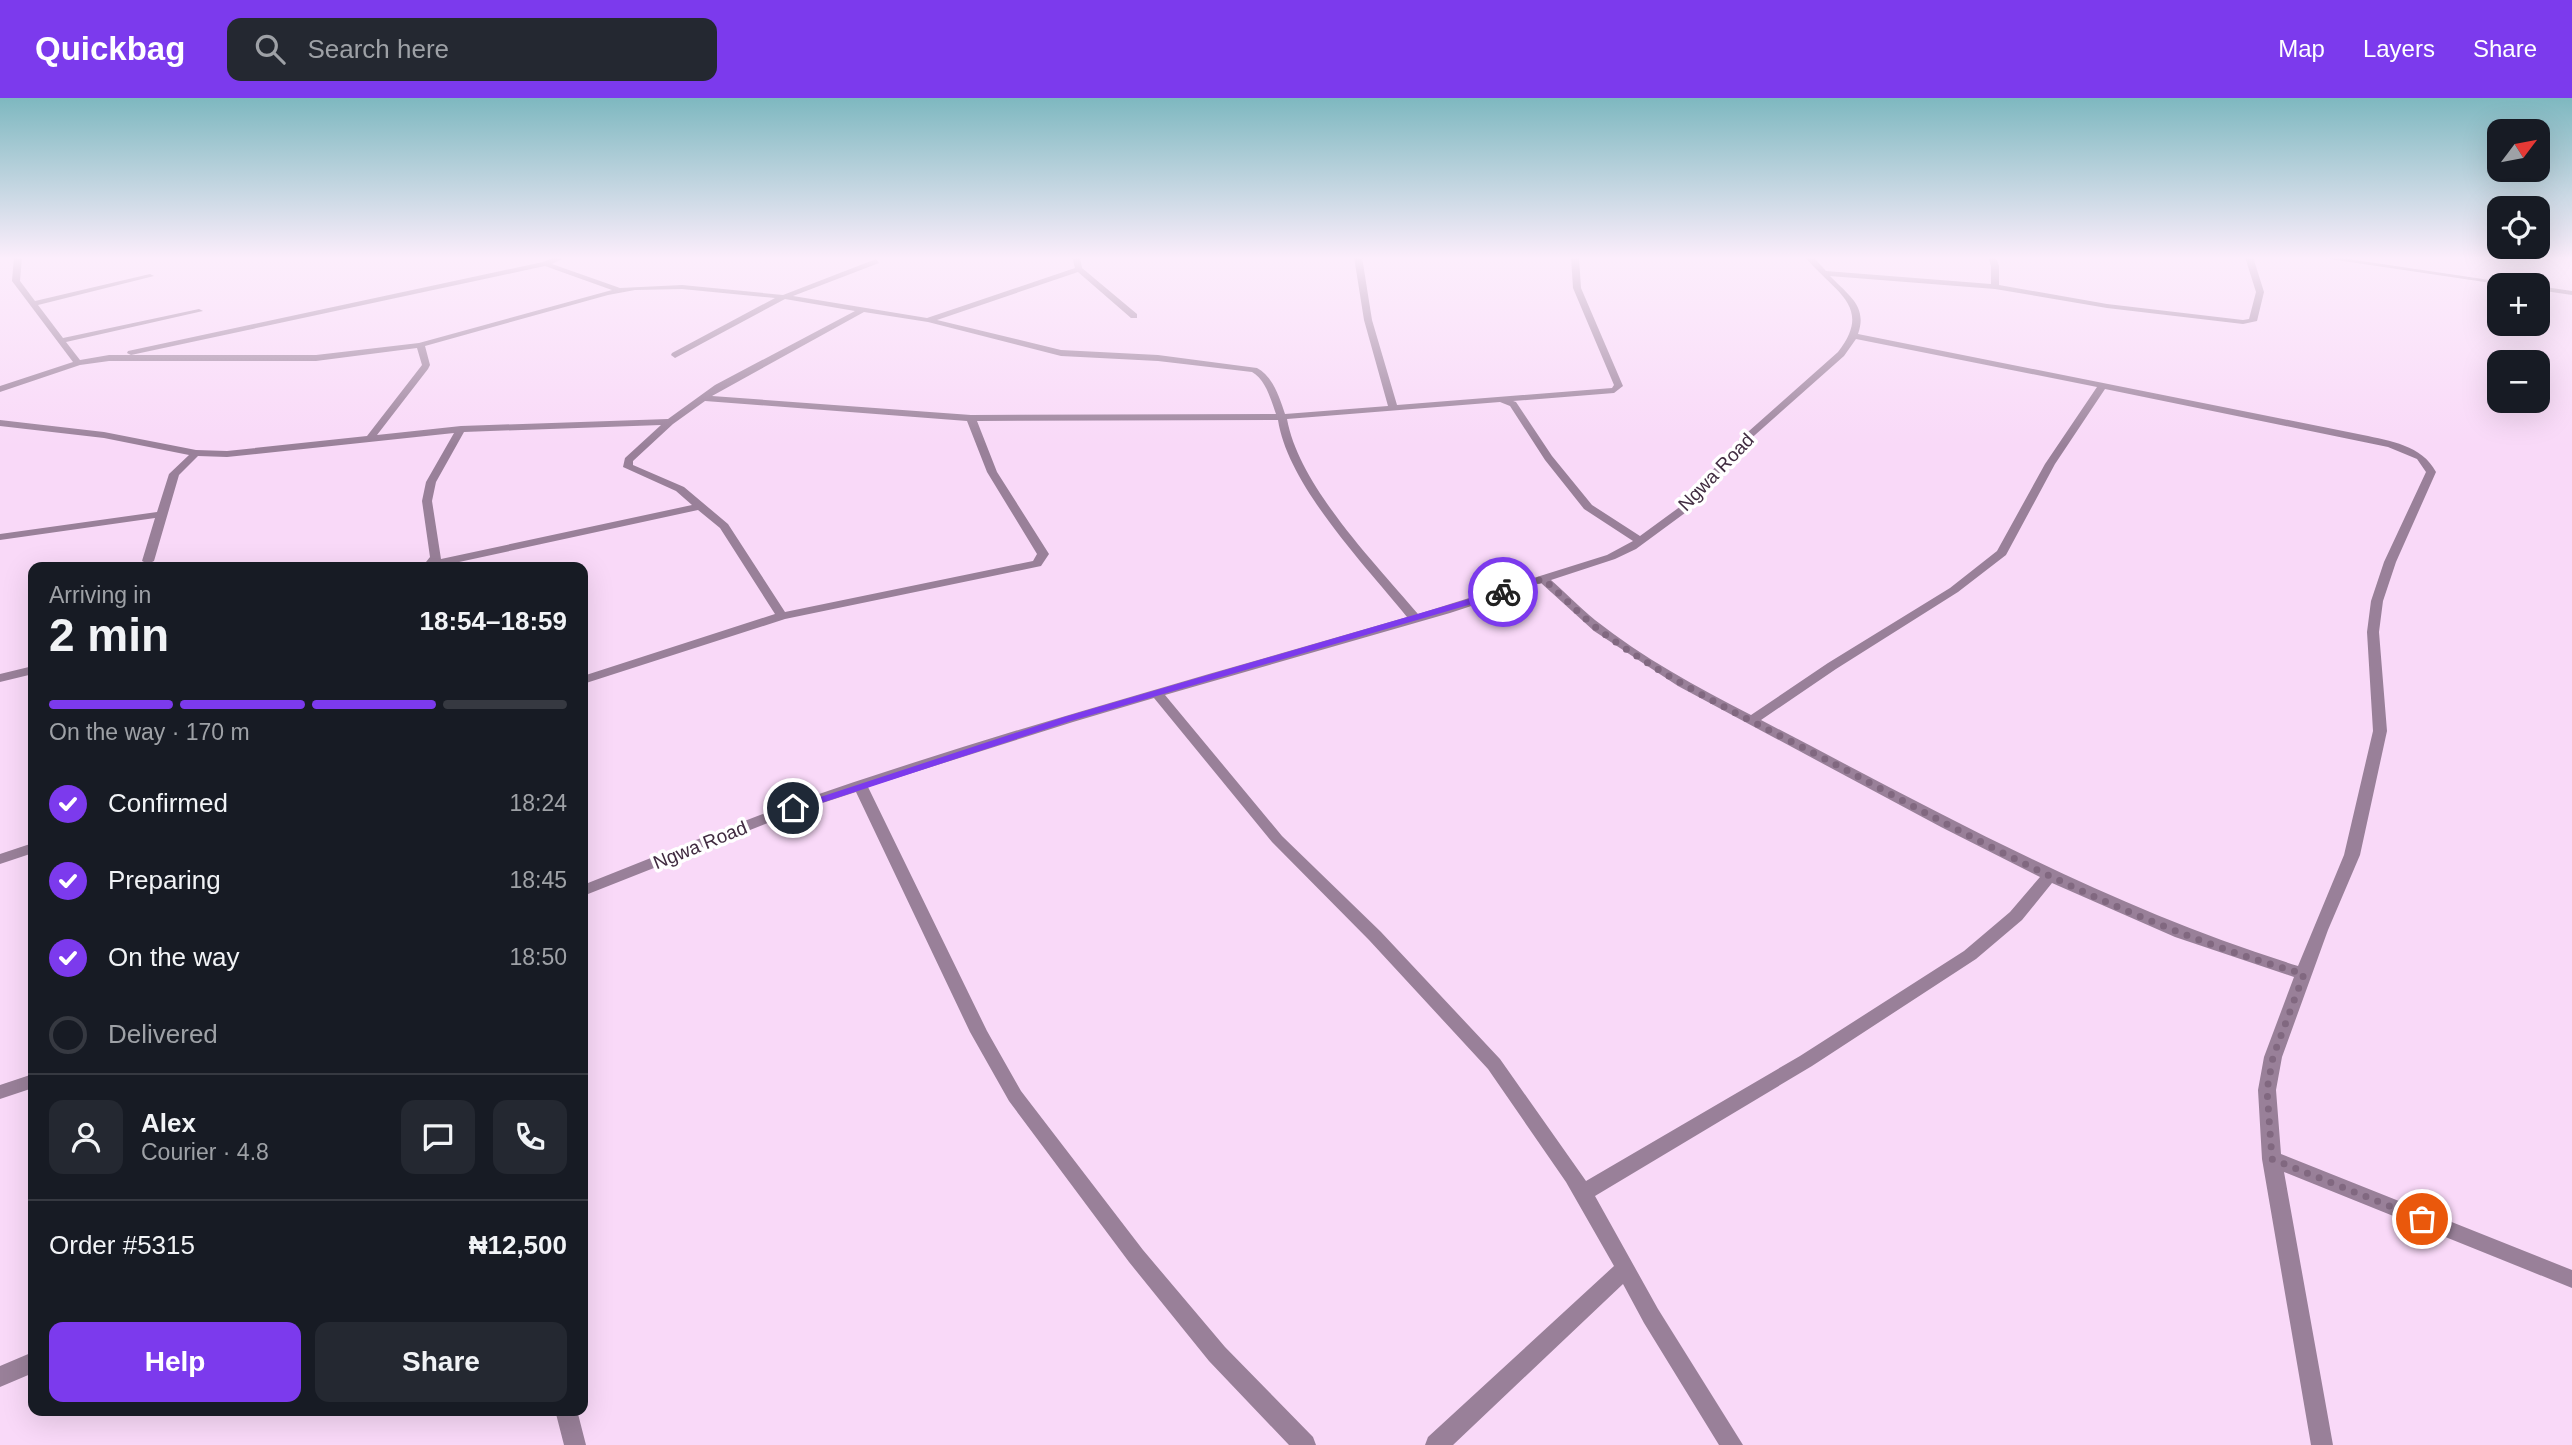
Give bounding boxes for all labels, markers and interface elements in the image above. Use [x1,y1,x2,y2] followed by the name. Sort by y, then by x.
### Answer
[227,18,717,81] search box
[35,30,185,67] text: Quickbag
[251,30,289,68] icon: search
[307,34,449,64] text: Search here
[2278,35,2325,62] text: Map
[2363,35,2435,62] text: Layers
[2473,35,2537,62] text: Share
[2487,119,2550,182] north arrow
[2487,119,2550,413] map controls
[2487,196,2550,259] button: locate
[2487,273,2550,336] button: +
[2487,350,2550,413] button: −
[1674,429,1758,515] street label: Ngwa Road
[1468,557,1538,627] courier
[1484,573,1522,611] icon: bike
[49,582,151,608] text: Arriving in
[420,606,567,636] text: 18:54–18:59
[49,609,169,661] text: 2 min
[49,719,250,745] text: On the way · 170 m
[763,778,823,838] pin
[49,785,87,823] icon: check
[108,788,228,818] text: Confirmed
[774,789,812,827] icon: home
[509,790,567,816] text: 18:24
[650,817,750,873] street label: Ngwa Road
[49,862,87,900] icon: check
[108,865,221,895] text: Preparing
[509,867,567,893] text: 18:45
[49,939,87,977] icon: check
[108,942,240,972] text: On the way
[509,944,567,970] text: 18:50
[108,1019,218,1049] text: Delivered
[49,1100,123,1174] button: person
[401,1100,475,1174] button: chat
[493,1100,567,1174] button: phone
[141,1108,196,1138] text: Alex
[141,1139,269,1165] text: Courier · 4.8
[2392,1189,2452,1249] pin
[2403,1200,2441,1238] icon: bag
[49,1230,195,1260] text: Order #5315
[469,1230,567,1260] text: ₦12,500
[49,1322,301,1402] button: Help
[315,1322,567,1402] button: Share

